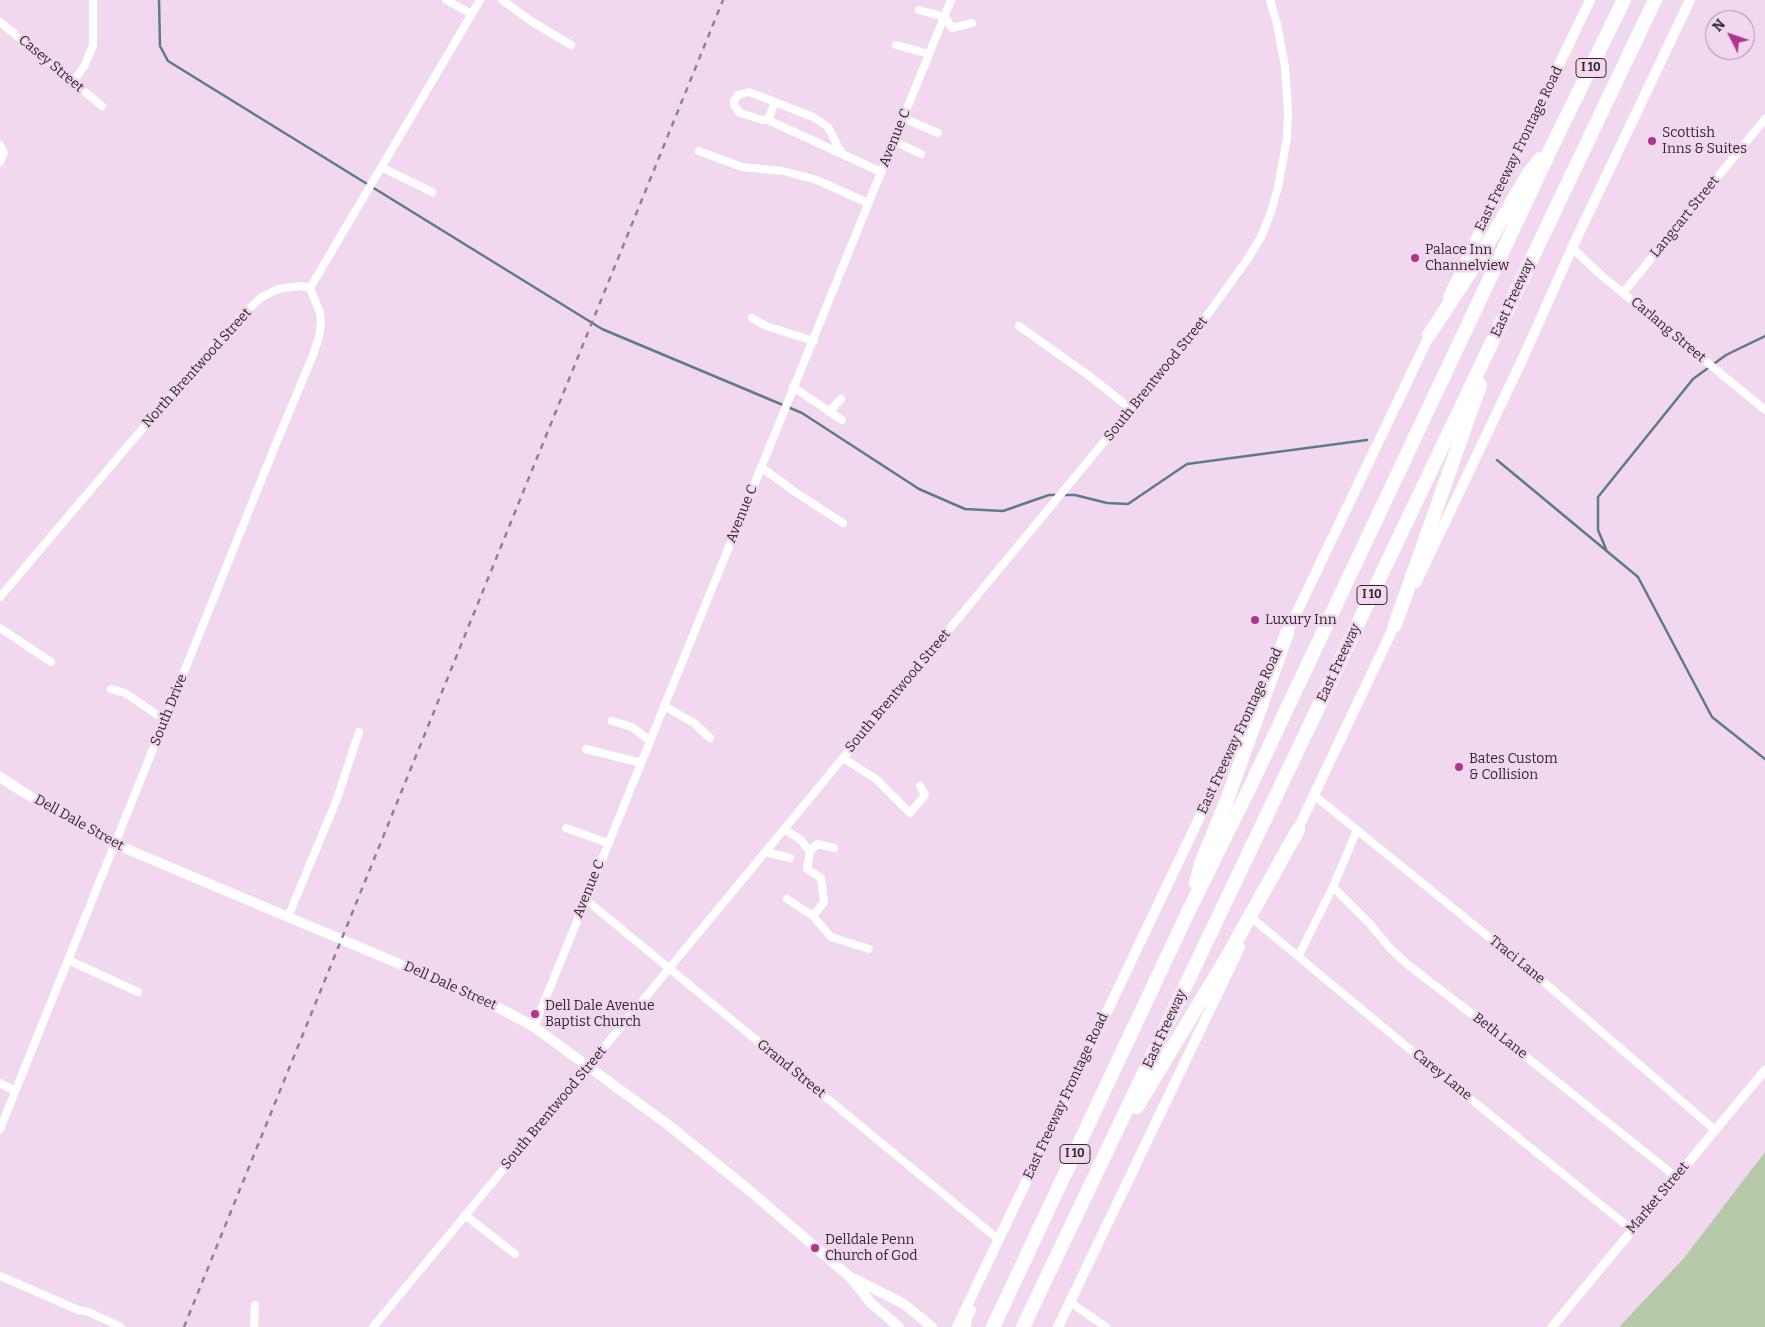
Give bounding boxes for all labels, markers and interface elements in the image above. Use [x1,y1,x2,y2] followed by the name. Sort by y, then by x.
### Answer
[1705,10,1755,60] north arrow
[1709,16,1729,35] text: N
[15,32,87,96] street label: Casey Street
[1576,58,1606,78] road number: I 10
[1472,64,1566,234] street label: East Freeway Frontage Road
[876,107,914,169] street label: Avenue C
[1662,125,1747,158] place label: Scottish Inns & Suites
[1646,135,1658,147] marker: Scottish Inns & Suites
[1647,173,1723,261] street label: Langcart Street
[1425,242,1509,274] place label: Palace Inn Channelview
[1409,252,1421,264] marker: Palace Inn Channelview
[1487,256,1539,340] street label: East Freeway
[1627,294,1709,366] street label: Carlang Street
[139,305,255,431] street label: North Brentwood Street
[1101,313,1211,445] street label: South Brentwood Street
[723,483,761,545] street label: Avenue C
[1357,586,1387,604] road number: I 10
[1265,612,1337,628] place label: Luxury Inn
[1249,614,1261,626] marker: Luxury Inn
[1313,621,1365,705] street label: East Freeway
[842,626,954,756] street label: South Brentwood Street
[1194,645,1286,817] street label: East Freeway Frontage Road
[147,672,191,748] street label: South Drive
[1469,751,1558,784] place label: Bates Custom & Collision
[1453,761,1465,773] marker: Bates Custom & Collision
[31,791,127,855] street label: Dell Dale Street
[570,858,608,920] street label: Avenue C
[1486,932,1548,988] street label: Traci Lane
[401,958,499,1014] street label: Dell Dale Street
[1139,987,1191,1071] street label: East Freeway
[545,998,655,1030] place label: Dell Dale Avenue Baptist Church
[529,1008,541,1020] marker: Dell Dale Avenue Baptist Church
[1469,1009,1531,1063] street label: Beth Lane
[1020,1010,1112,1182] street label: East Freeway Frontage Road
[753,1036,829,1102] street label: Grand Street
[498,1043,610,1173] street label: South Brentwood Street
[1409,1046,1475,1104] street label: Carey Lane
[1060,1144,1090,1164] road number: I 10
[1623,1159,1693,1237] street label: Market Street
[825,1232,918,1264] place label: Delldale Penn Church of God
[809,1242,821,1254] marker: Delldale Penn Church of God

